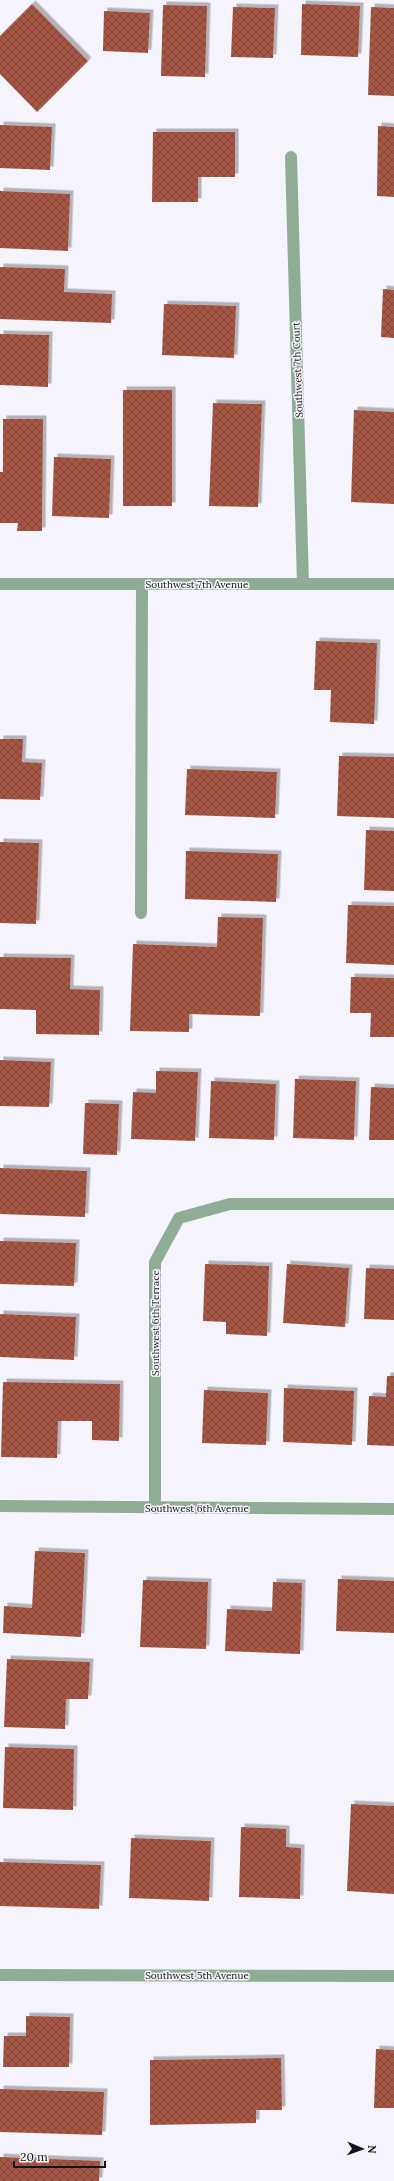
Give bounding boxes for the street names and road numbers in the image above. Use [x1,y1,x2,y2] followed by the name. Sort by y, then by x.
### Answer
[289,322,306,418] street label: Southwest 7th Court
[146,578,249,591] street label: Southwest 7th Avenue
[149,1270,162,1376] street label: Southwest 6th Terrace
[145,1502,250,1515] street label: Southwest 6th Avenue
[145,1969,249,1982] street label: Southwest 5th Avenue

